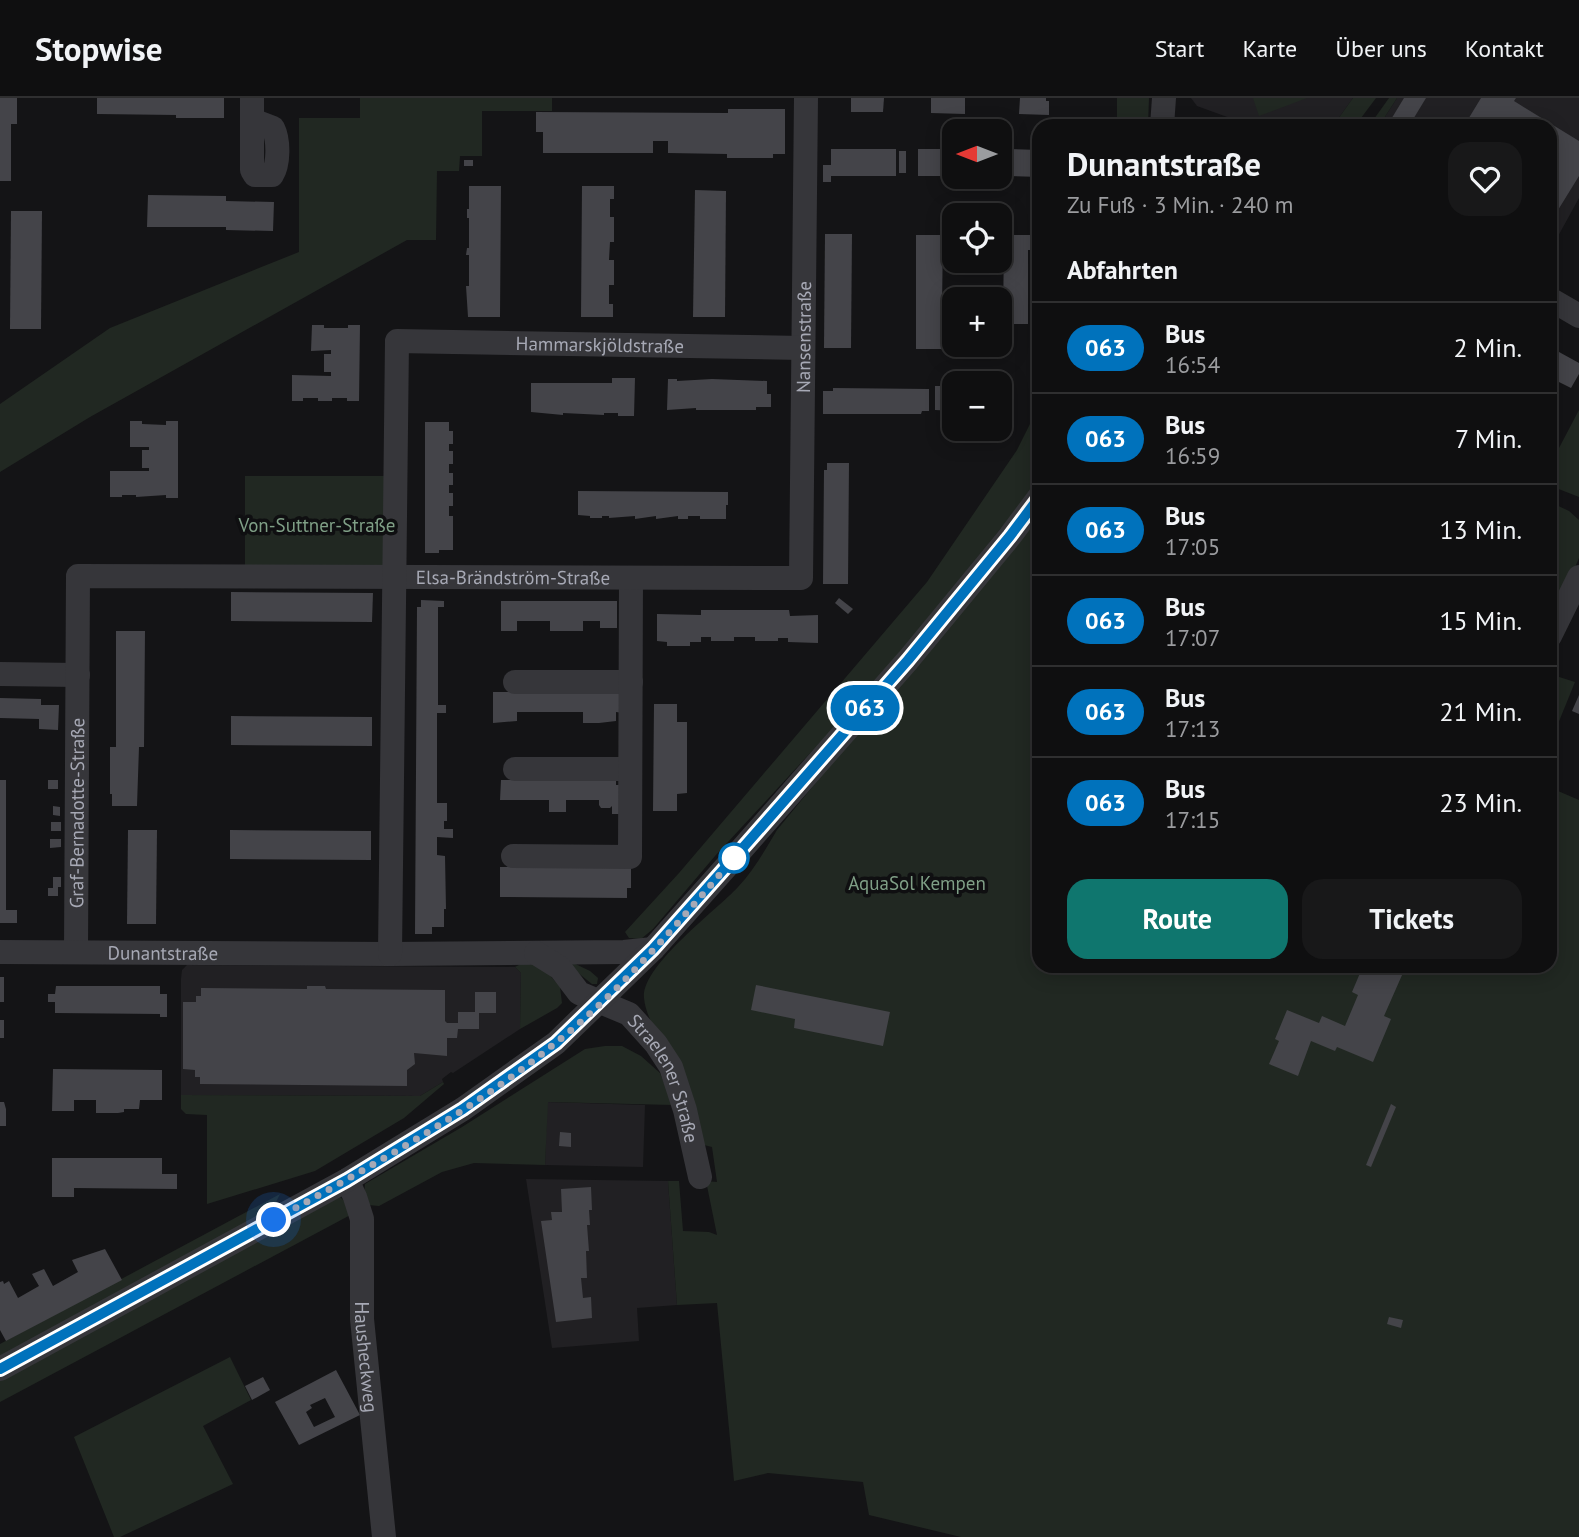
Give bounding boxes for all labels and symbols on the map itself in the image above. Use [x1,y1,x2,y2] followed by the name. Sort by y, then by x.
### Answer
[942,119,1012,189] north arrow
[791,281,816,393] street label: Nansenstraße
[516,331,684,358] street label: Hammarskjöldstraße
[238,513,395,537] park label: Von-Suttner-Straße
[416,565,610,589] street label: Elsa-Brändström-Straße
[825,685,905,731] line badge: 063
[64,718,89,908] street label: Graf-Bernadotte-Straße
[719,843,749,873] unlabelled marker
[848,871,986,895] park label: AquaSol Kempen
[108,941,218,965] street label: Dunantstraße
[623,1009,704,1145] street label: Straelener Straße
[256,1202,291,1237] your location
[350,1301,383,1414] street label: Hausheckweg

